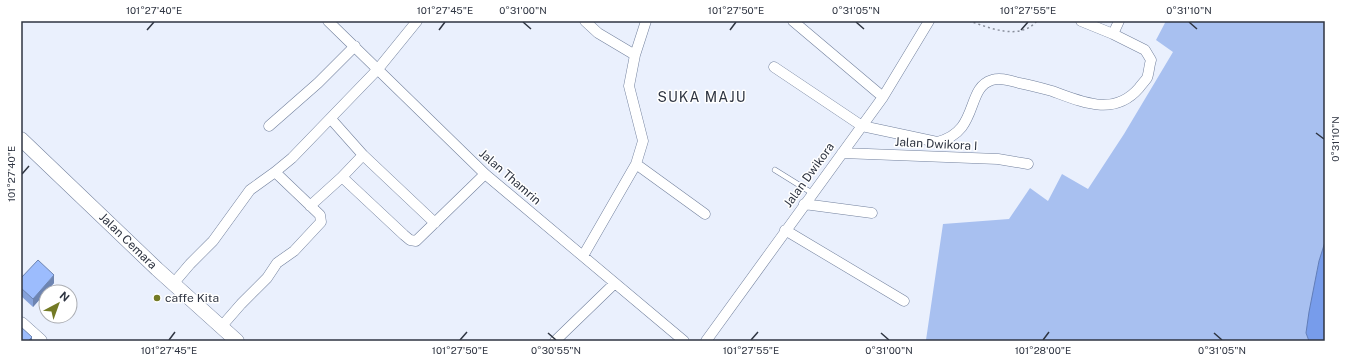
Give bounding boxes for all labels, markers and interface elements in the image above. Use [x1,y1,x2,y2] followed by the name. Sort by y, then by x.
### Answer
[126,4,182,16] text: 101°27'40"E
[417,4,473,16] text: 101°27'45"E
[499,4,547,16] text: 0°31'00"N
[708,4,764,16] text: 101°27'50"E
[832,4,880,16] text: 0°31'05"N
[1000,4,1056,16] text: 101°27'55"E
[1166,4,1212,16] text: 0°31'10"N
[658,89,746,105] district label: SUKA MAJU
[1329,116,1341,162] text: 0°31'10"N
[894,135,978,153] street label: Jalan Dwikora I
[781,140,837,210] street label: Jalan Dwikora
[5,146,17,202] text: 101°27'40"E
[476,146,544,208] street label: Jalan Thamrin
[96,210,160,272] street label: Jalan Cemara
[38,284,78,324] north arrow
[57,289,72,304] text: N
[165,291,219,305] place label: caffe Kita
[152,293,162,303] marker: caffe Kita
[141,344,197,356] text: 101°27'45"E
[432,344,488,356] text: 101°27'50"E
[531,344,581,356] text: 0°30'55"N
[723,344,779,356] text: 101°27'55"E
[865,344,913,356] text: 0°31'00"N
[1015,344,1071,356] text: 101°28'00"E
[1198,344,1246,356] text: 0°31'05"N

